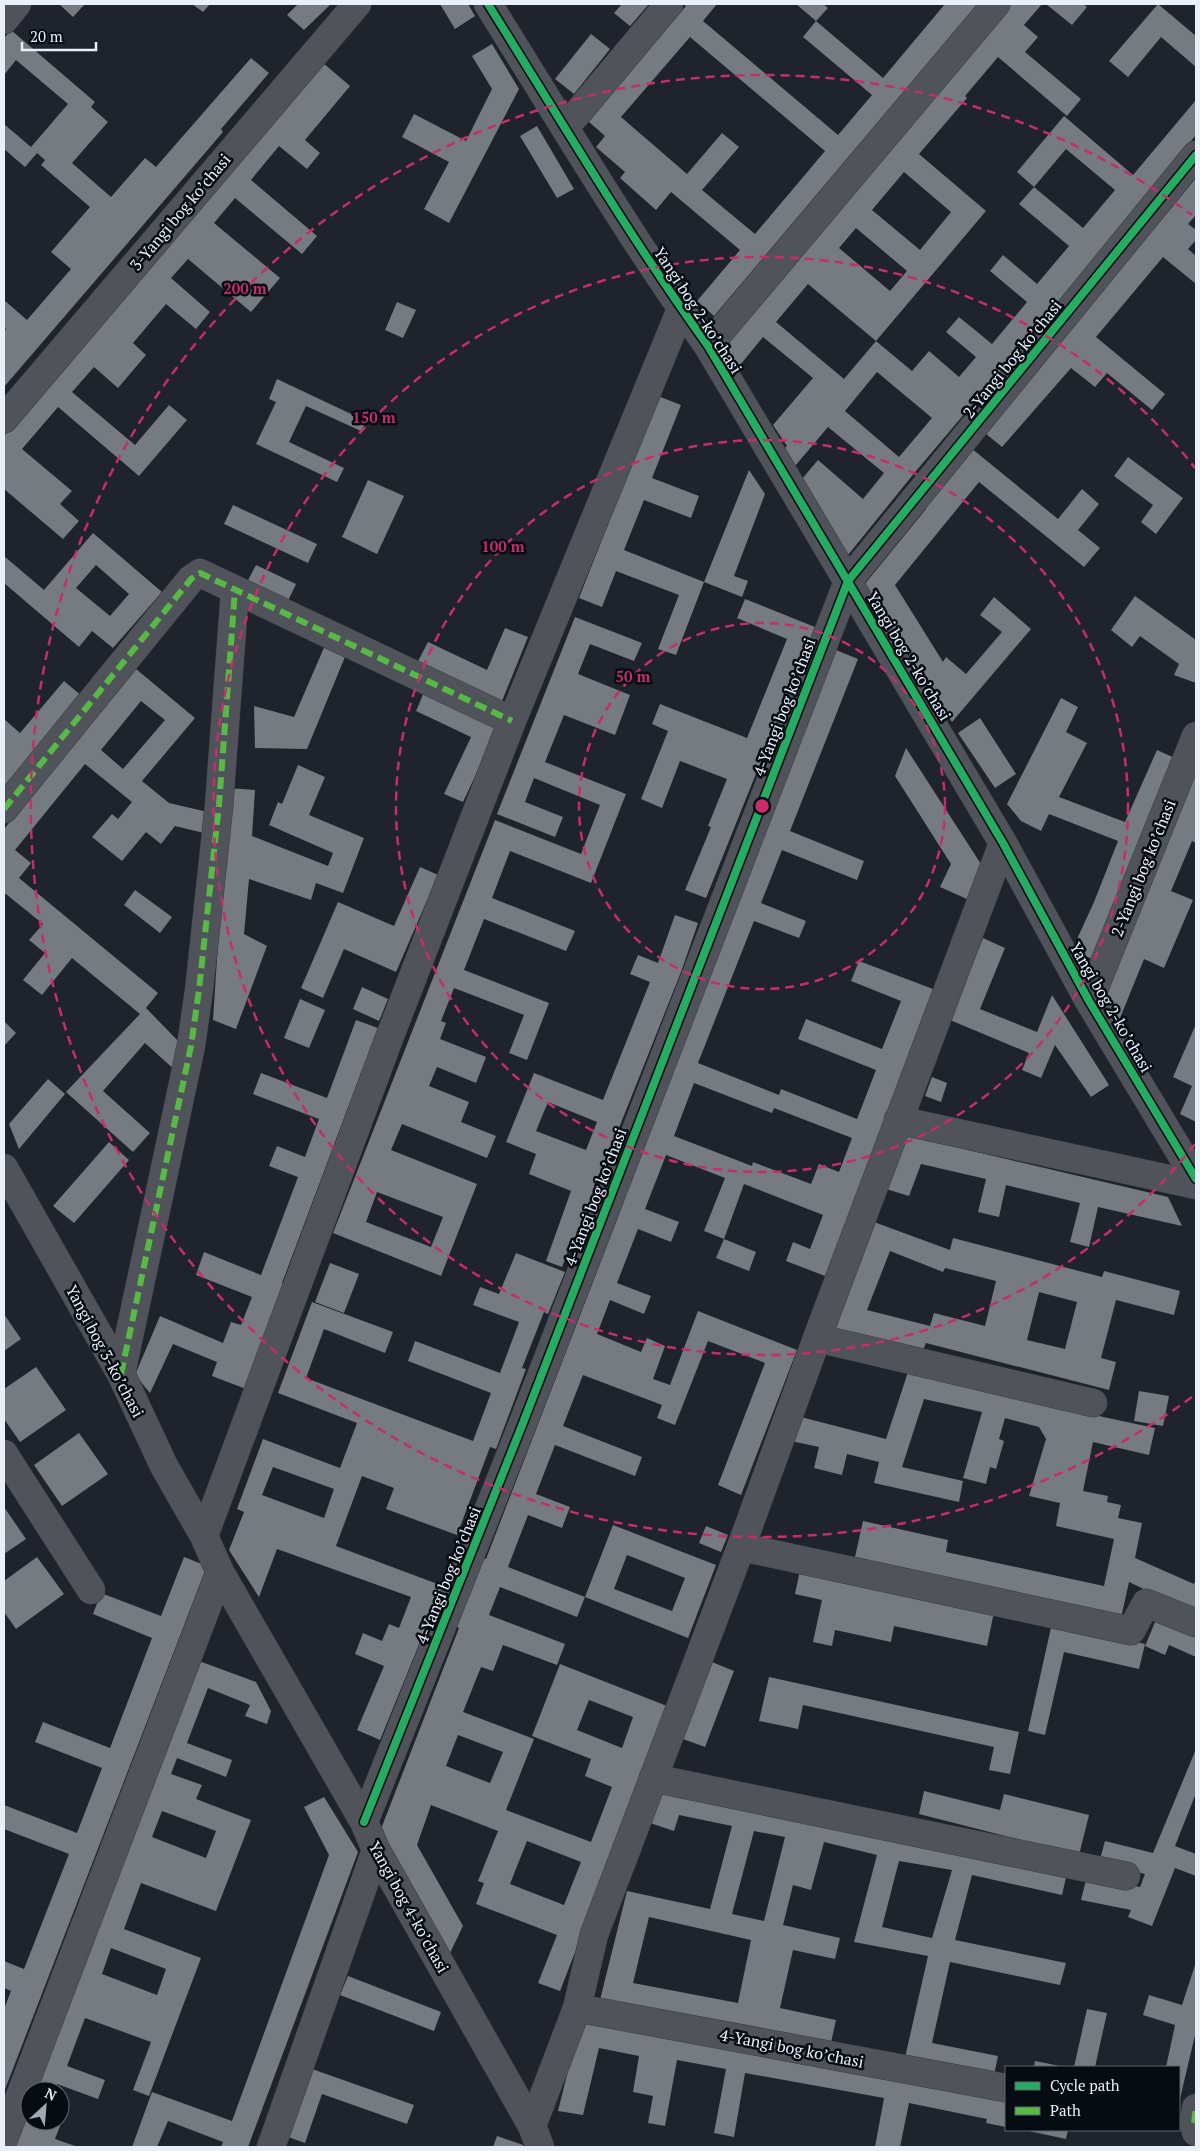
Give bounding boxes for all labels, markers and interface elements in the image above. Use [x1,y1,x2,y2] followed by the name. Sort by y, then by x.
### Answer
[22,20,96,52] scale bar
[30,26,63,46] text: 20 m
[125,149,236,275] street label: 3-Yangi bog koʼchasi
[649,242,747,378] street label: Yangi bog 2-koʼchasi
[223,278,267,298] text: 200 m
[957,295,1067,423] street label: 2-Yangi bog koʼchasi
[352,407,396,427] text: 150 m
[481,536,525,556] text: 100 m
[862,587,956,725] street label: Yangi bog 2-koʼchasi
[748,635,821,779] street label: 4-Yangi bog koʼchasi
[616,666,651,686] text: 50 m
[1105,796,1181,940] street label: 2-Yangi bog koʼchasi
[753,797,771,815] centre of rings
[1065,938,1157,1076] street label: Yangi bog 2-koʼchasi
[559,1125,632,1269] street label: 4-Yangi bog koʼchasi
[61,1281,149,1421] street label: Yangi bog 3-koʼchasi
[410,1503,486,1647] street label: 4-Yangi bog koʼchasi
[364,1837,454,1977] street label: Yangi bog 4-koʼchasi
[718,2023,866,2073] street label: 4-Yangi bog koʼchasi
[1005,2066,1180,2131] legend
[1050,2075,1120,2095] text: Cycle path
[20,2081,70,2131] north arrow
[42,2083,60,2105] text: N
[1050,2100,1081,2120] text: Path

